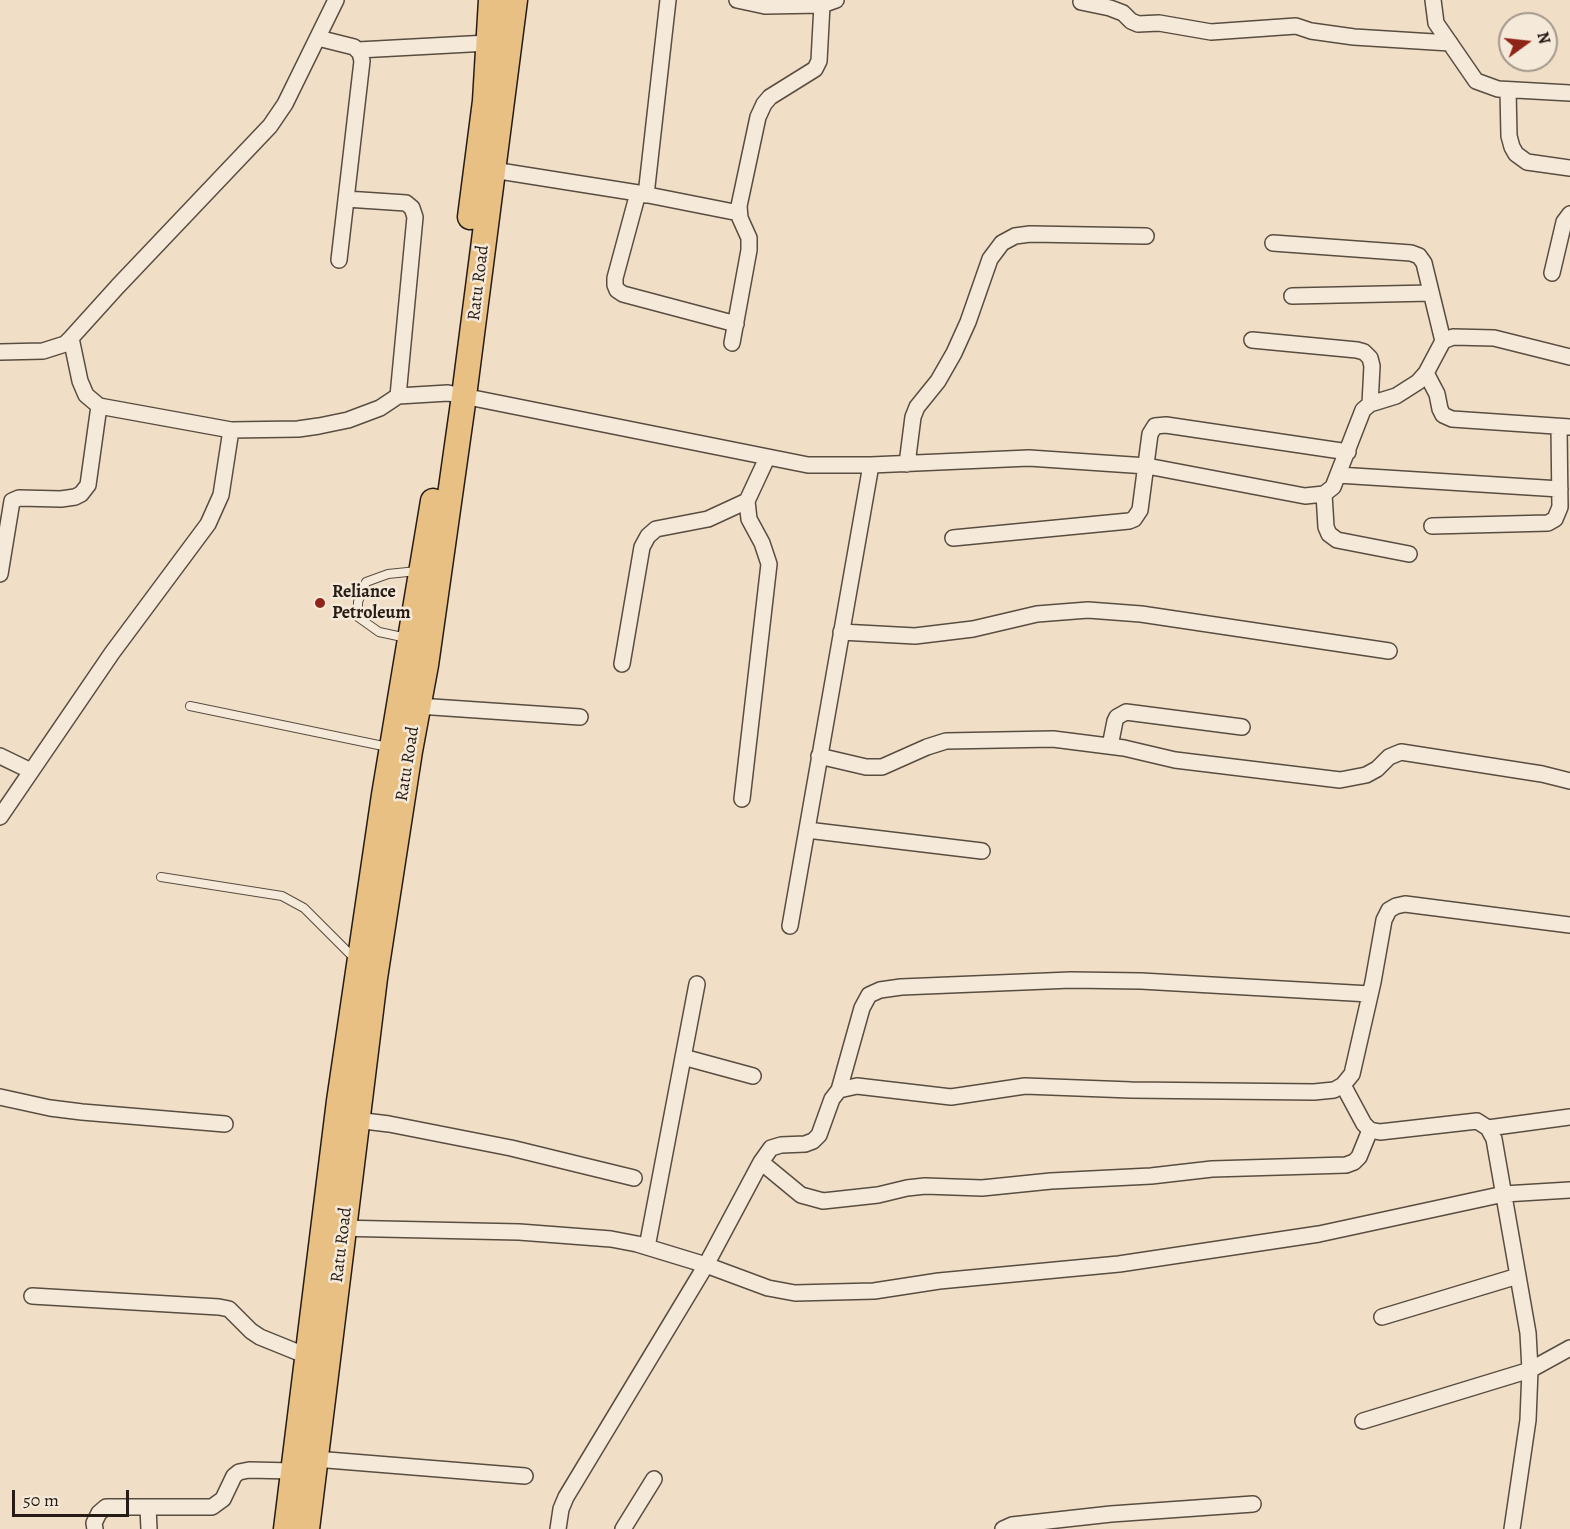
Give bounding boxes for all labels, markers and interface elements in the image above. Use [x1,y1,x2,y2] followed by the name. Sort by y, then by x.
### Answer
[1498,12,1558,72] north arrow
[1531,29,1556,46] text: N
[464,244,494,322] street label: Ratu Road
[332,582,411,624] place label: Reliance Petroleum
[313,596,327,610] marker: Reliance Petroleum
[391,725,425,803] street label: Ratu Road
[327,1206,357,1284] street label: Ratu Road
[15,1478,132,1516] scale bar
[23,1488,59,1512] text: 50 m

